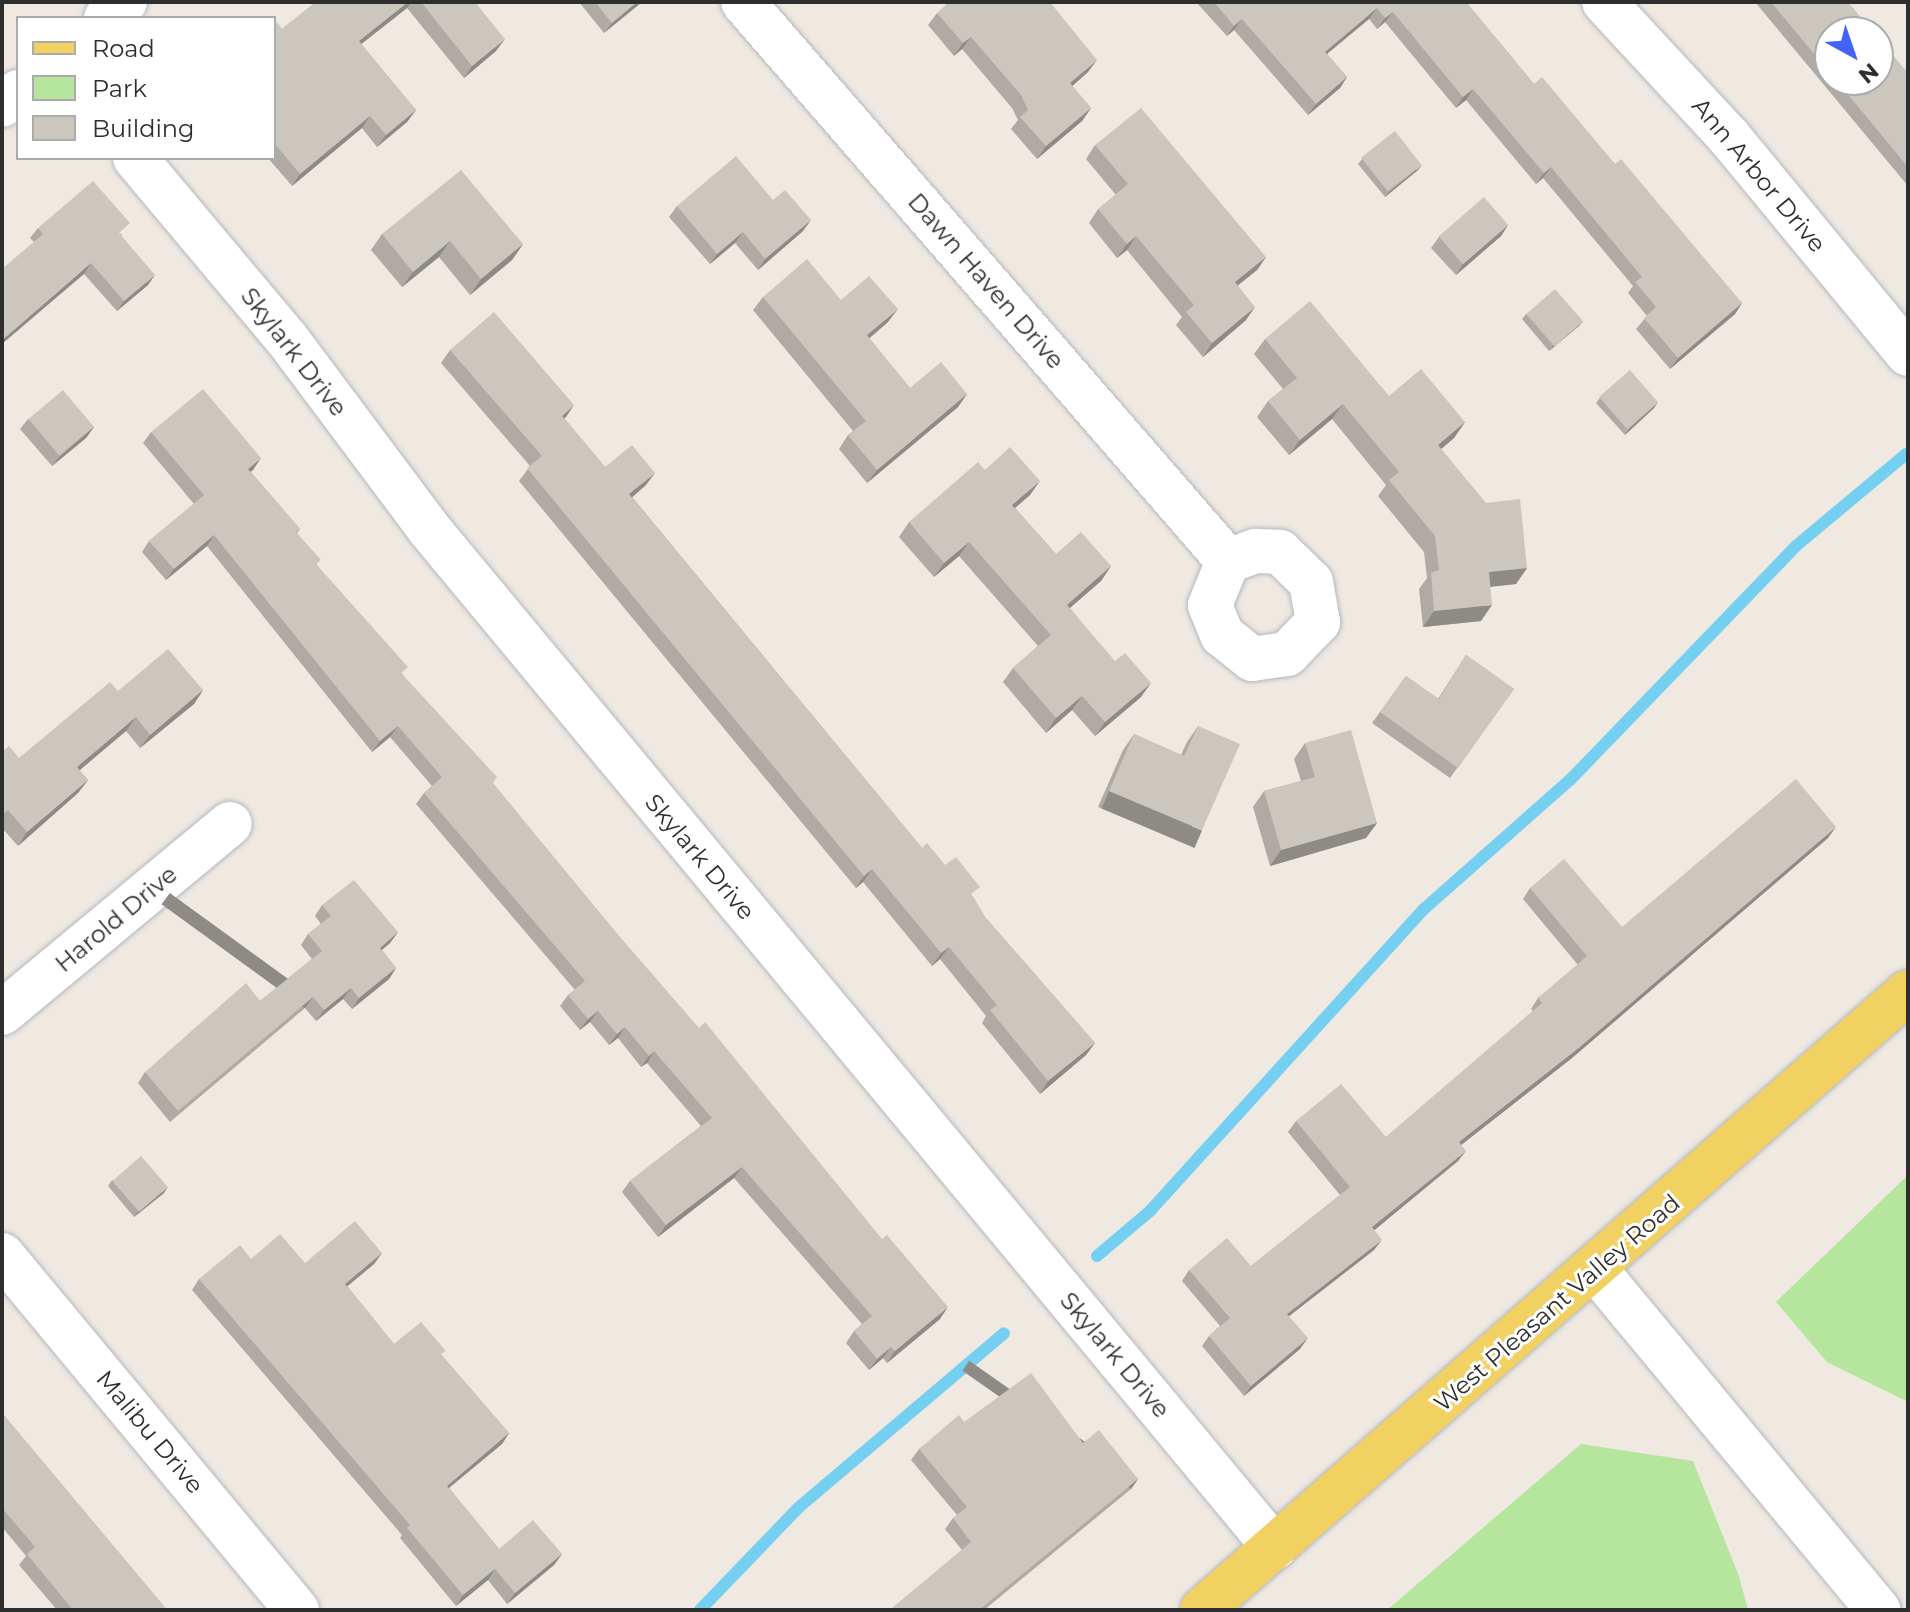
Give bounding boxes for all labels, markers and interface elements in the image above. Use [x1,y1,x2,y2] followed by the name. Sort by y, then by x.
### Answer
[16,16,276,160] legend
[1814,16,1894,96] north arrow
[92,34,155,63] text: Road
[1853,57,1884,89] text: N
[92,74,147,103] text: Park
[1686,92,1832,258] street label: Ann Arbor Drive
[92,114,195,143] text: Building
[902,187,1070,375] street label: Dawn Haven Drive
[235,282,353,422] street label: Skylark Drive
[639,788,761,926] street label: Skylark Drive
[49,860,183,978] street label: Harold Drive
[1428,1188,1686,1418] street label: West Pleasant Valley Road
[1054,1286,1176,1424] street label: Skylark Drive
[90,1365,210,1499] street label: Malibu Drive

